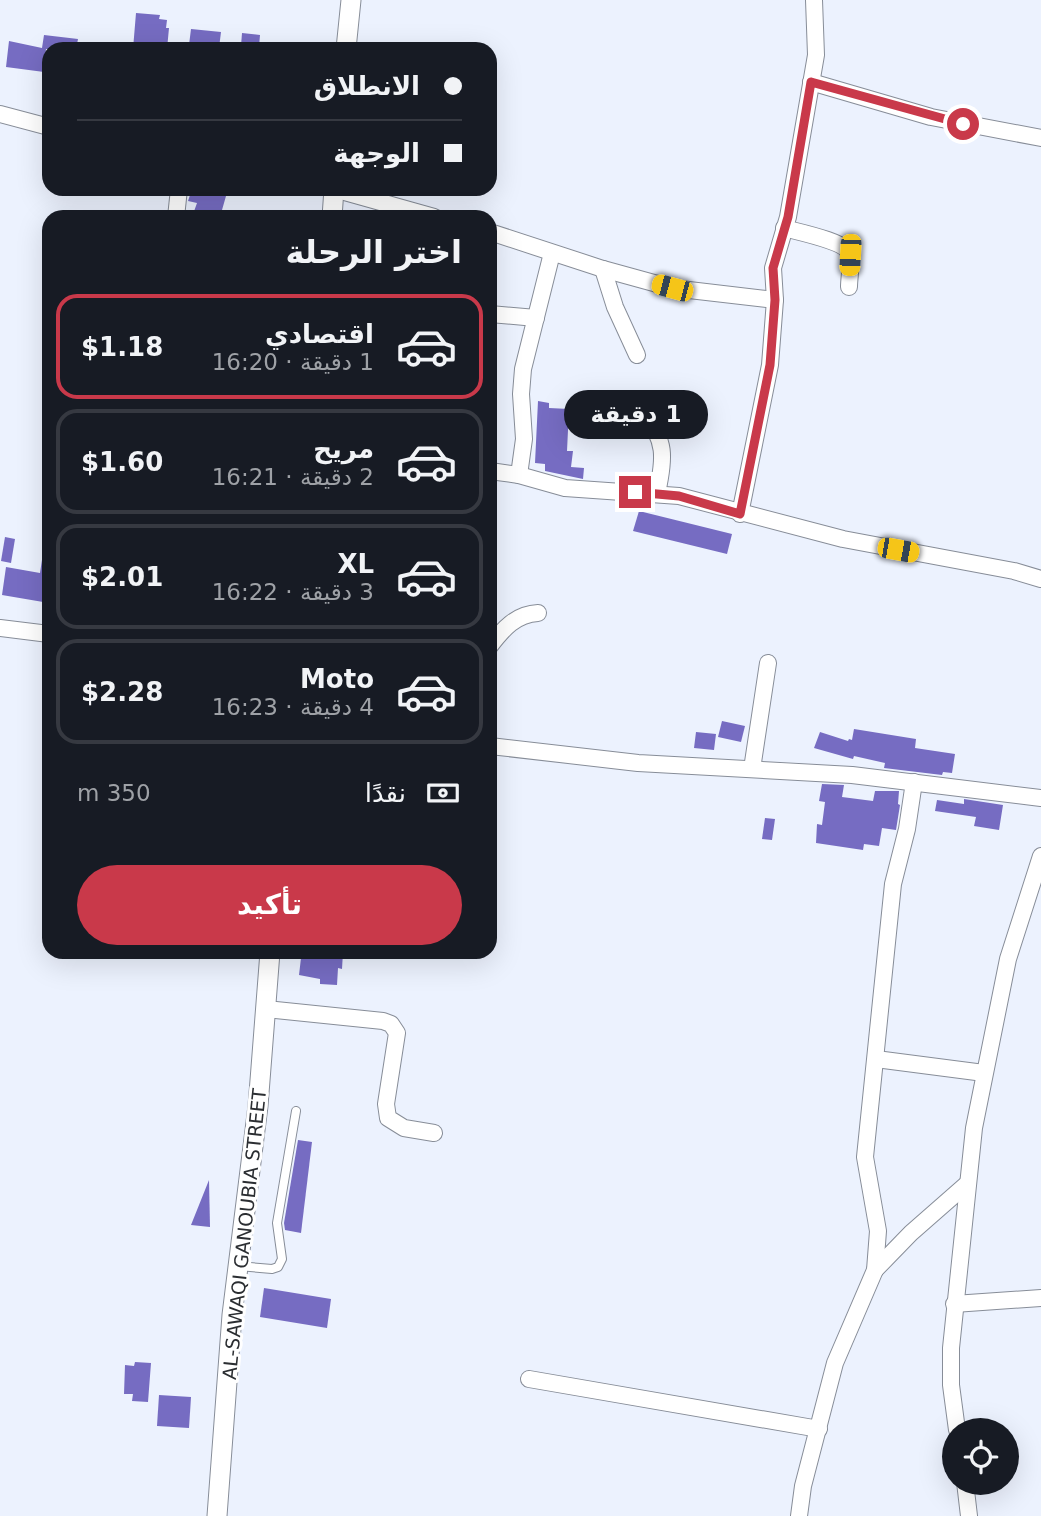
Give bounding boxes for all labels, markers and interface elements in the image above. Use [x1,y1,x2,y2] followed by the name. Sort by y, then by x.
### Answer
[314,71,420,101] text: الانطلاق
[947,108,979,140] route start
[333,138,420,168] text: الوجهة
[285,233,462,271] text: اختر الرحلة
[839,233,862,277] car
[649,272,696,304] car
[395,315,458,378] icon: car
[265,319,374,349] text: اقتصادي
[81,332,163,362] text: $1.18
[212,349,374,375] text: 1 دقيقة · 16:20
[563,391,707,440] callout: 1 دقيقة
[591,401,681,427] text: 1 دقيقة
[395,430,458,493] icon: car
[313,434,374,464] text: مريح
[81,447,163,477] text: $1.60
[212,464,374,490] text: 2 دقيقة · 16:21
[619,476,651,508] route end
[876,536,921,564] car
[395,545,458,608] icon: car
[337,549,374,579] text: XL
[81,562,163,592] text: $2.01
[212,579,374,605] text: 3 دقيقة · 16:22
[395,660,458,723] icon: car
[300,664,374,694] text: Moto
[81,677,163,707] text: $2.28
[212,694,374,720] text: 4 دقيقة · 16:23
[424,774,462,812] icon: cash
[365,778,406,808] text: نقدًا
[77,780,151,806] text: 350 m
[77,865,462,945] button: تأكيد
[218,1087,270,1381] street label: AL-SAWAQI GANOUBIA STREET
[942,1418,1019,1495] map controls
[942,1418,1019,1495] button: locate

